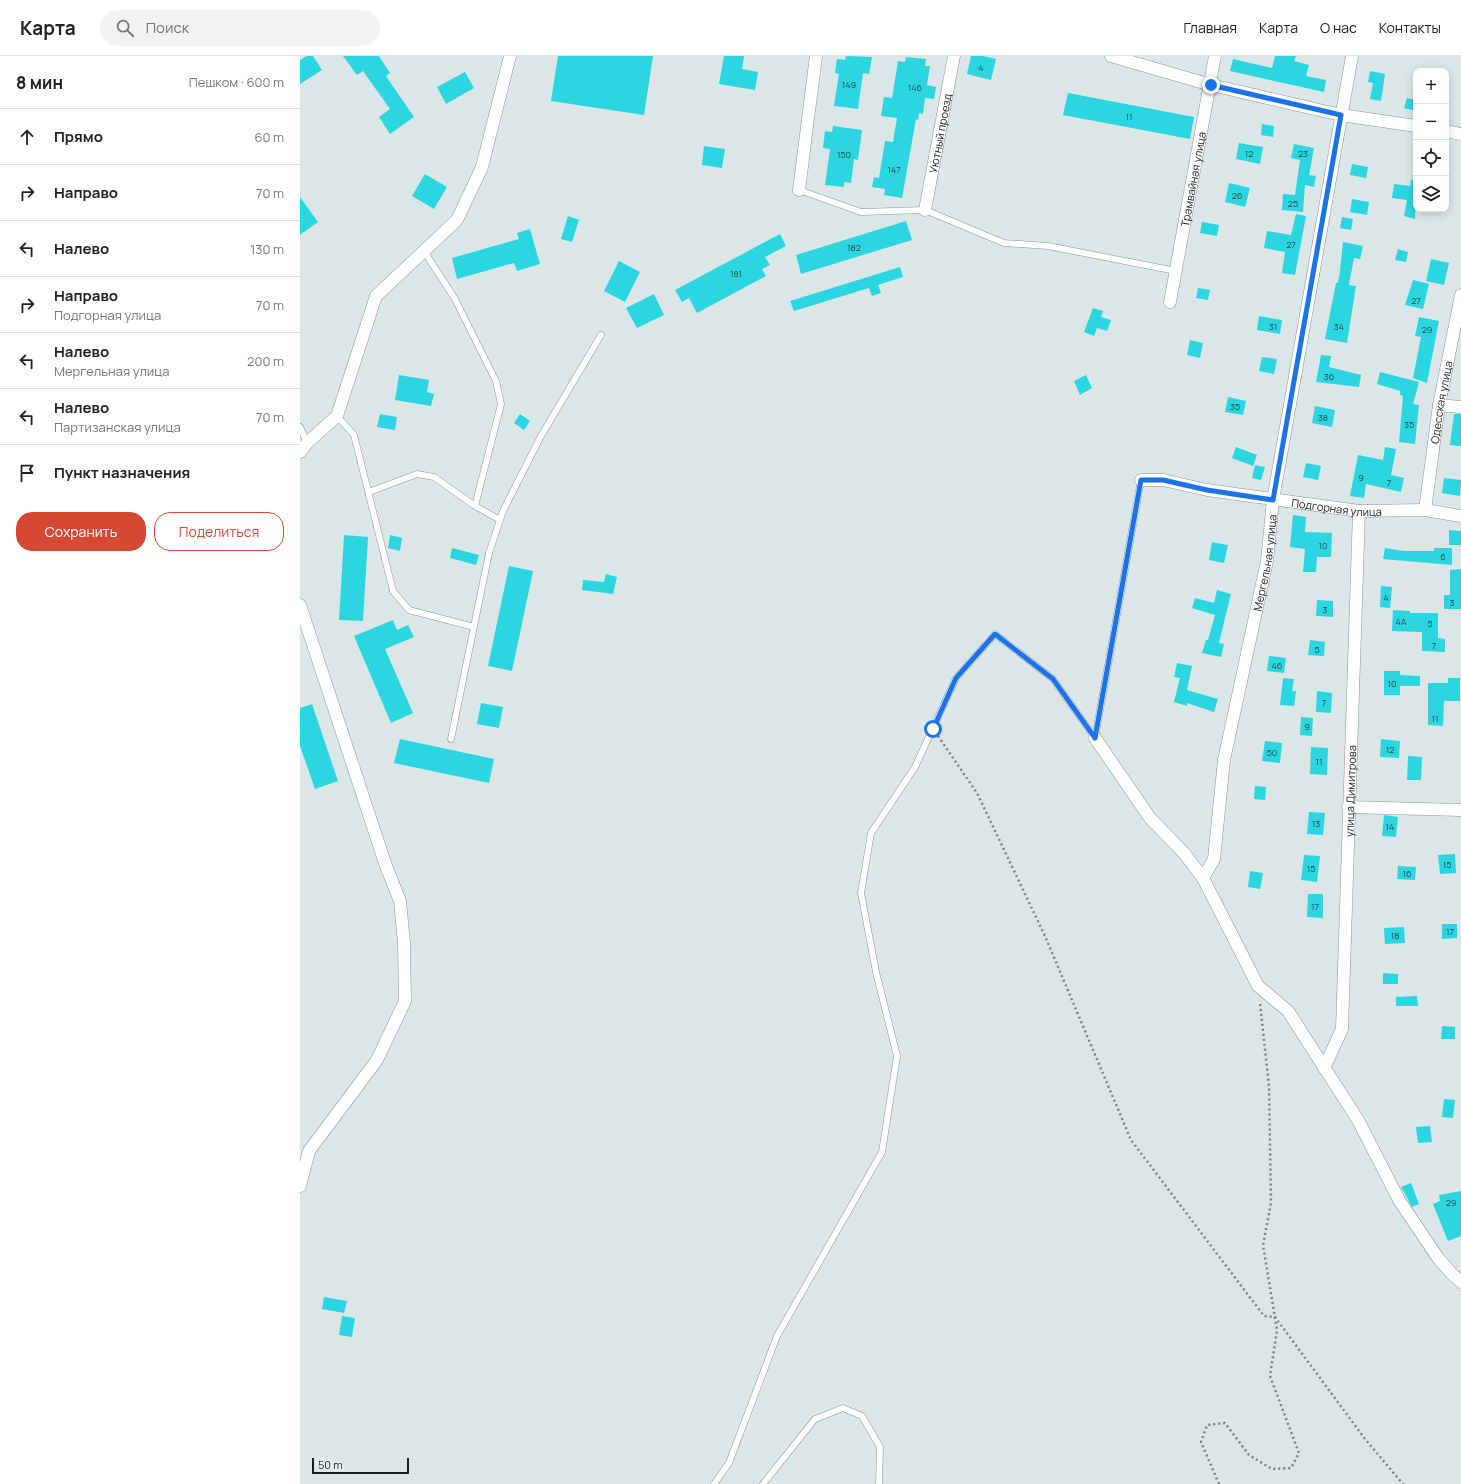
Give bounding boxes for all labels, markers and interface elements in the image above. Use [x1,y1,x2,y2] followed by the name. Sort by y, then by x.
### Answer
[100,10,380,46] search box
[20,15,76,41] text: Карта
[114,17,136,39] icon: search
[146,17,189,38] text: Поиск
[1184,18,1237,37] text: Главная
[1259,18,1298,37] text: Карта
[1320,18,1357,37] text: О нас
[1379,18,1441,37] text: Контакты
[978,61,984,74] house number: 4
[1413,68,1449,212] map controls
[1413,68,1449,104] button: +
[16,71,63,94] text: 8 мин
[189,73,284,91] text: Пешком · 600 m
[1202,76,1220,94] route end
[842,78,856,91] house number: 149
[908,81,923,94] house number: 146
[925,92,954,174] street label: Уютный проезд
[1413,104,1449,140] button: −
[1125,110,1133,123] house number: 11
[16,126,38,148] icon: ahead
[54,126,103,147] text: Прямо
[254,128,284,146] text: 60 m
[1176,130,1209,228] street label: Трамвайная улица
[1413,140,1449,176] button: locate
[1245,147,1253,160] house number: 12
[1298,147,1308,160] house number: 23
[837,148,851,161] house number: 150
[887,163,901,176] house number: 147
[1413,176,1449,212] button: layers
[16,182,38,204] icon: right
[54,182,118,203] text: Направо
[256,184,284,202] text: 70 m
[1232,189,1243,202] house number: 26
[1288,197,1298,210] house number: 25
[16,238,38,260] icon: left
[54,238,109,259] text: Налево
[1286,238,1296,251] house number: 27
[250,240,284,258] text: 130 m
[847,241,861,254] house number: 182
[730,267,742,280] house number: 181
[54,285,118,306] text: Направо
[16,294,38,316] icon: right
[1411,294,1421,307] house number: 27
[256,296,284,314] text: 70 m
[54,306,161,324] text: Подгорная улица
[1269,320,1277,333] house number: 31
[1334,320,1344,333] house number: 34
[1422,323,1432,336] house number: 29
[54,341,109,362] text: Налево
[16,350,38,372] icon: left
[247,352,284,370] text: 200 m
[1426,359,1455,445] street label: Одесская улица
[54,362,170,380] text: Мергельная улица
[1324,370,1335,383] house number: 36
[54,397,109,418] text: Налево
[1230,400,1240,413] house number: 35
[16,406,38,428] icon: left
[256,408,284,426] text: 70 m
[1318,411,1328,424] house number: 38
[54,418,181,436] text: Партизанская улица
[1404,418,1414,431] house number: 35
[16,462,38,484] icon: arrive
[54,462,190,483] text: Пункт назначения
[1358,471,1364,484] house number: 9
[1387,476,1392,489] house number: 7
[1291,494,1382,519] street label: Подгорная улица
[16,512,146,551] button: Сохранить
[154,512,284,551] button: Поделиться
[1249,514,1279,612] street label: Мергельная улица
[1319,539,1328,552] house number: 10
[1440,550,1446,563] house number: 6
[1383,591,1389,604] house number: 4
[1450,596,1455,609] house number: 3
[1323,603,1328,616] house number: 3
[1395,615,1407,628] house number: 4А
[1427,617,1433,630] house number: 5
[1432,639,1437,652] house number: 7
[1314,643,1320,656] house number: 5
[1272,659,1283,672] house number: 46
[1388,677,1397,690] house number: 10
[1322,696,1327,709] house number: 7
[1431,712,1439,725] house number: 11
[924,720,942,738] route start
[1304,720,1310,733] house number: 9
[1386,743,1394,756] house number: 12
[1341,745,1359,837] street label: улица Димитрова
[1267,746,1277,759] house number: 50
[1315,755,1323,768] house number: 11
[1312,817,1320,830] house number: 13
[1386,820,1394,833] house number: 14
[1443,858,1451,871] house number: 15
[1307,862,1315,875] house number: 15
[1402,867,1412,880] house number: 16
[1311,900,1319,913] house number: 17
[1446,925,1454,938] house number: 17
[1391,929,1399,942] house number: 18
[1446,1196,1456,1209] house number: 29
[312,1456,409,1475] scale bar
[318,1457,343,1472] text: 50 m

